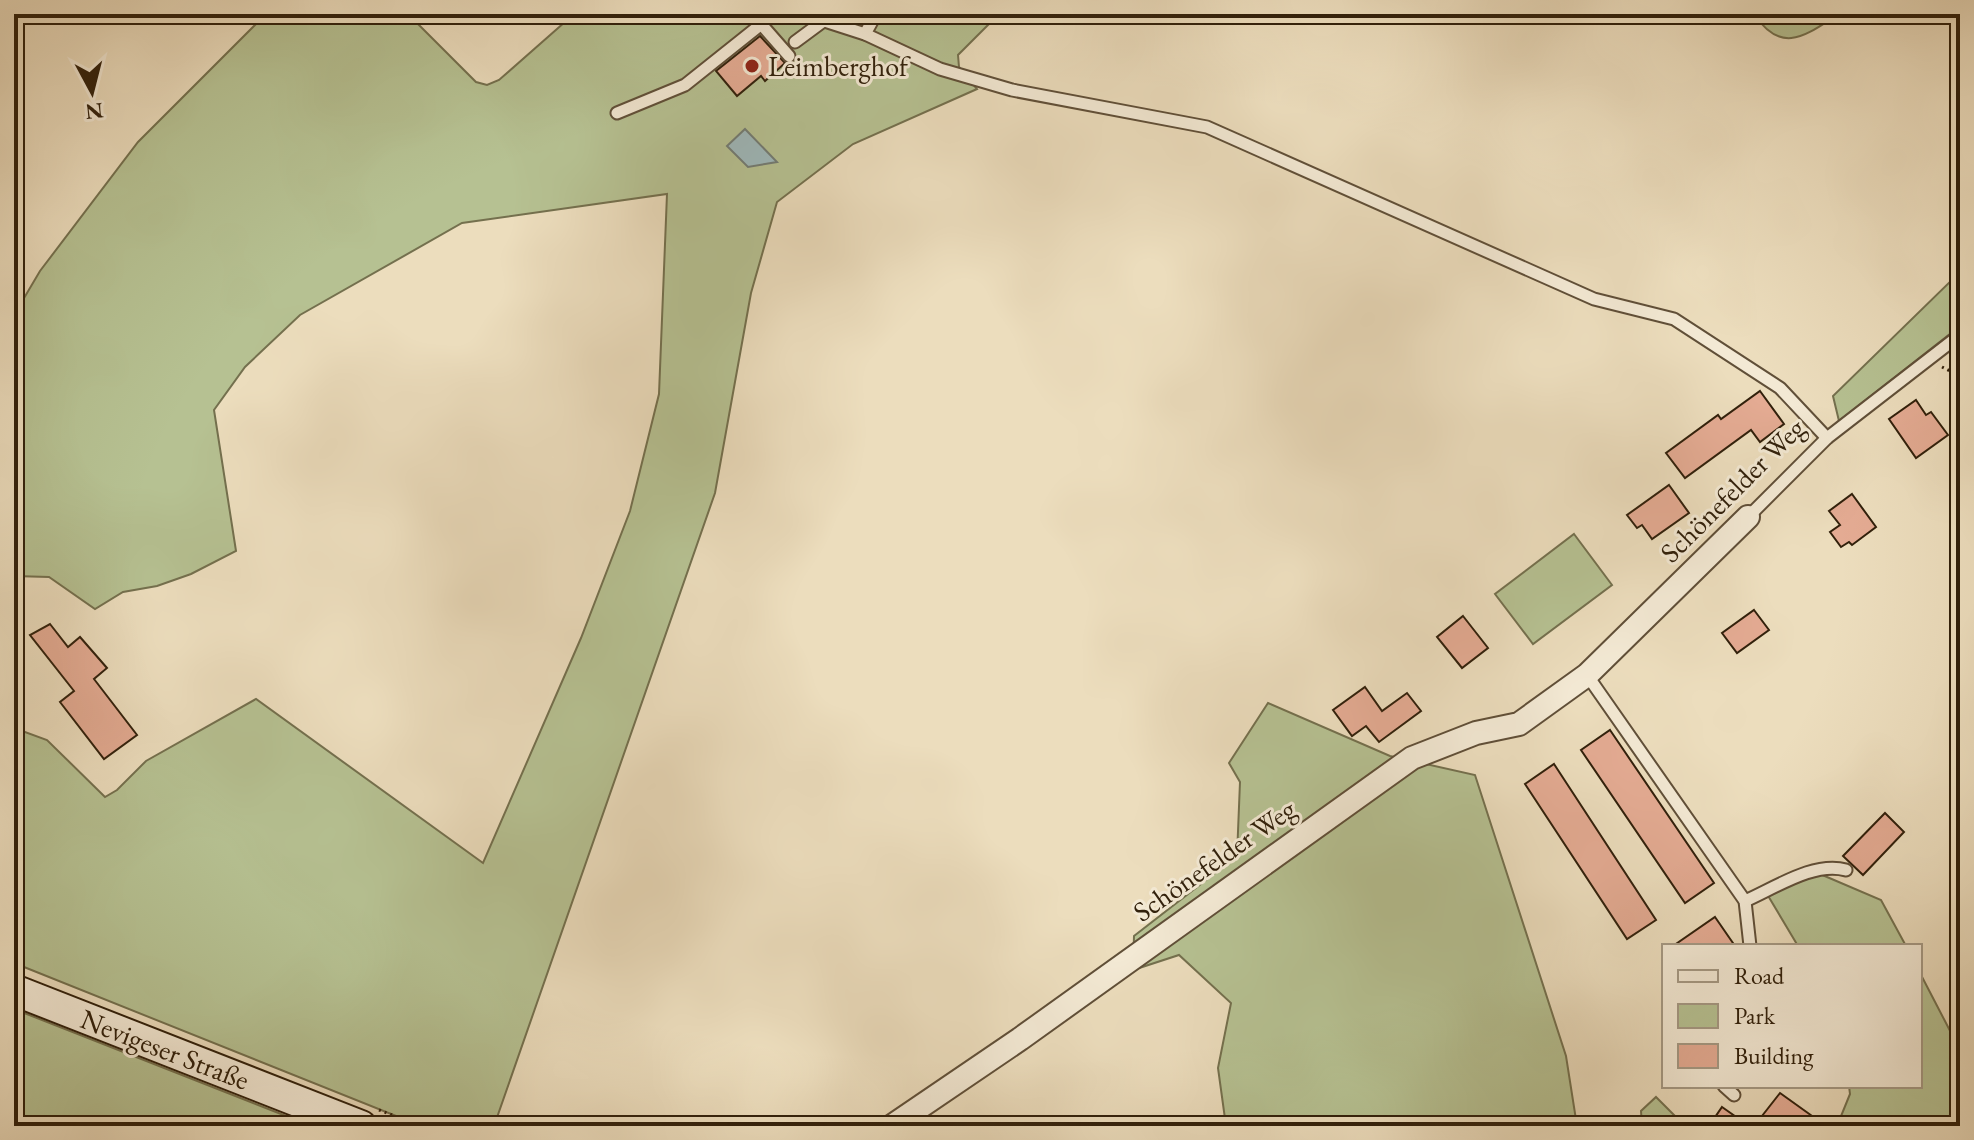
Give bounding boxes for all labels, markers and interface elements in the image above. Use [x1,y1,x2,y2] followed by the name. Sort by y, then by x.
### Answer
[768,48,911,84] place label: Leimberghof
[52,52,132,132] north arrow
[743,57,761,75] marker: Leimberghof
[84,96,105,127] text: N
[1652,409,1813,570] street label: Schönefelder Weg
[1126,790,1303,929] street label: Schönefelder Weg
[1662,944,1922,1088] legend
[1734,960,1785,991] text: Road
[76,1000,254,1098] street label: Nevigeser Straße
[1734,1000,1776,1031] text: Park
[1734,1040,1814,1071] text: Building

